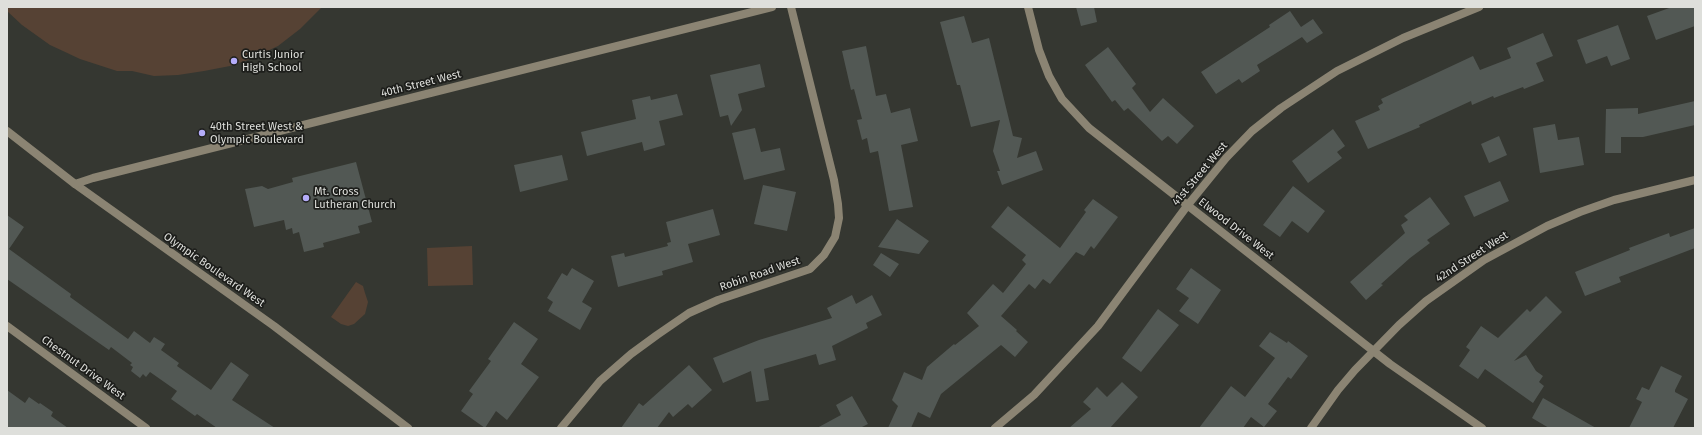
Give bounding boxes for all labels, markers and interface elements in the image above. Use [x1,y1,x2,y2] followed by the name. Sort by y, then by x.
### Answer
[242,48,304,74] place label: Curtis Junior High School
[229,56,239,66] marker: Curtis Junior High School
[380,68,462,100] street label: 40th Street West
[210,120,304,146] place label: 40th Street West & Olympic Boulevard
[197,128,207,138] marker: 40th Street West & Olympic Boulevard
[1170,140,1230,208] street label: 41st Street West
[314,185,396,211] place label: Mt. Cross Lutheran Church
[301,193,311,203] marker: Mt. Cross Lutheran Church
[1196,195,1276,263] street label: Elwood Drive West
[1433,229,1511,285] street label: 42nd Street West
[161,230,267,310] street label: Olympic Boulevard West
[718,254,802,294] street label: Robin Road West
[39,333,127,403] street label: Chestnut Drive West

